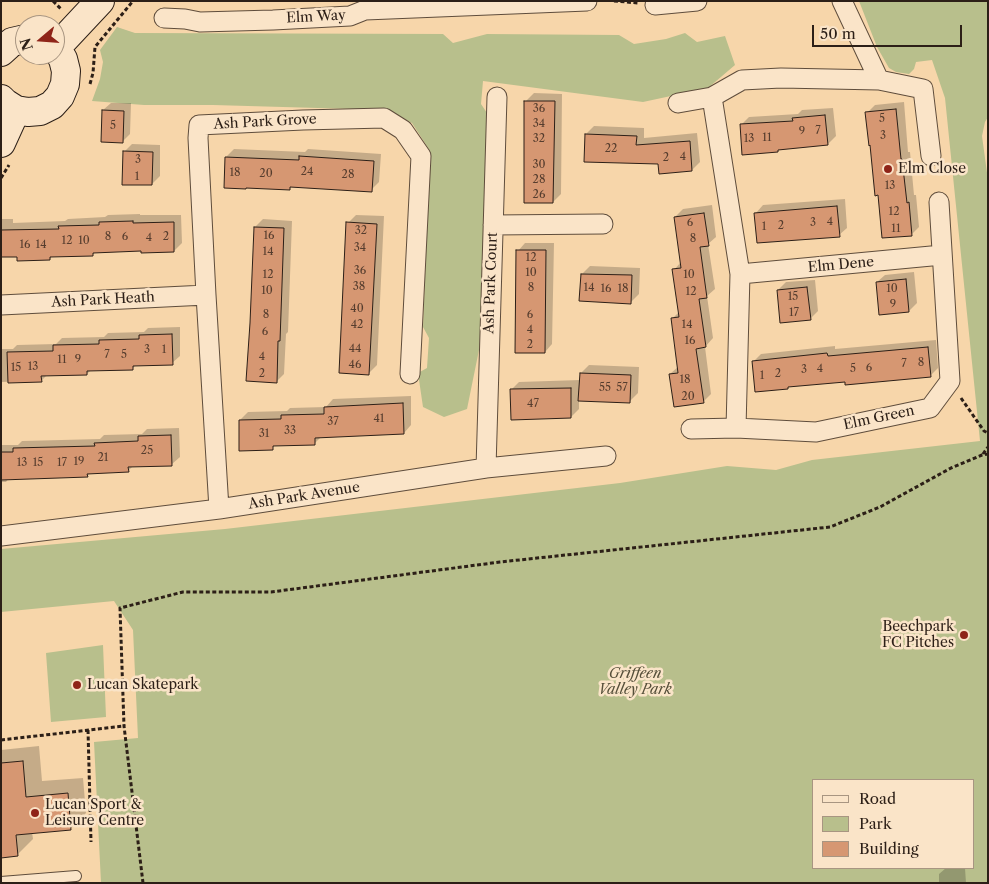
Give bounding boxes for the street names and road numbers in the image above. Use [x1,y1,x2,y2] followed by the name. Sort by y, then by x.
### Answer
[286,7,346,27] street label: Elm Way
[213,111,317,133] street label: Ash Park Grove
[481,232,501,334] street label: Ash Park Court
[807,254,875,276] street label: Elm Dene
[51,289,155,311] street label: Ash Park Heath
[842,402,916,434] street label: Elm Green
[247,479,361,513] street label: Ash Park Avenue

